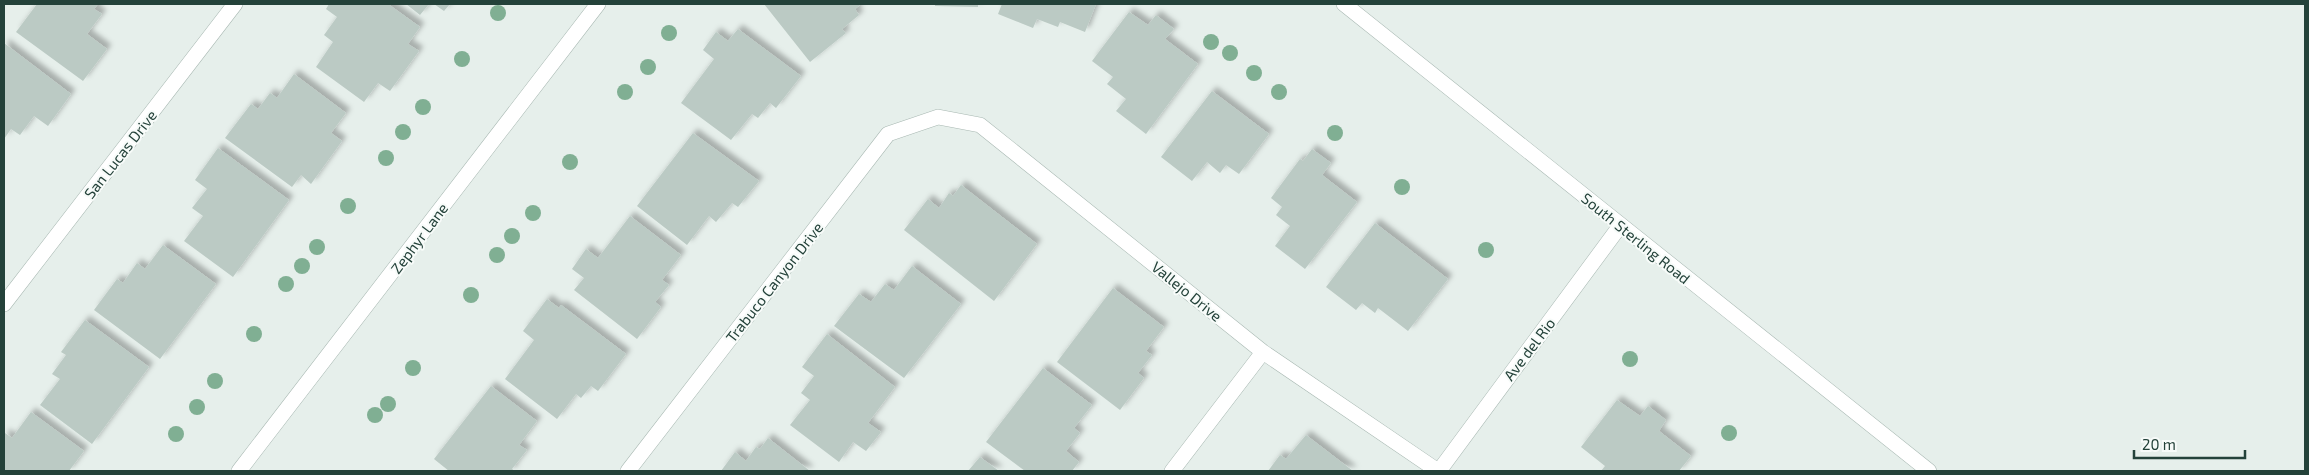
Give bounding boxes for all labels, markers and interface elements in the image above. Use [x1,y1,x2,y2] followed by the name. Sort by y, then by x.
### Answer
[80,106,160,202] street label: San Lucas Drive
[1578,189,1694,287] street label: South Sterling Road
[387,199,451,277] street label: Zephyr Lane
[722,218,826,346] street label: Trabuco Canyon Drive
[1148,257,1226,326] street label: Vallejo Drive
[1500,314,1558,384] street label: Ave del Rio
[2134,428,2245,460] scale bar
[2142,435,2176,453] text: 20 m

